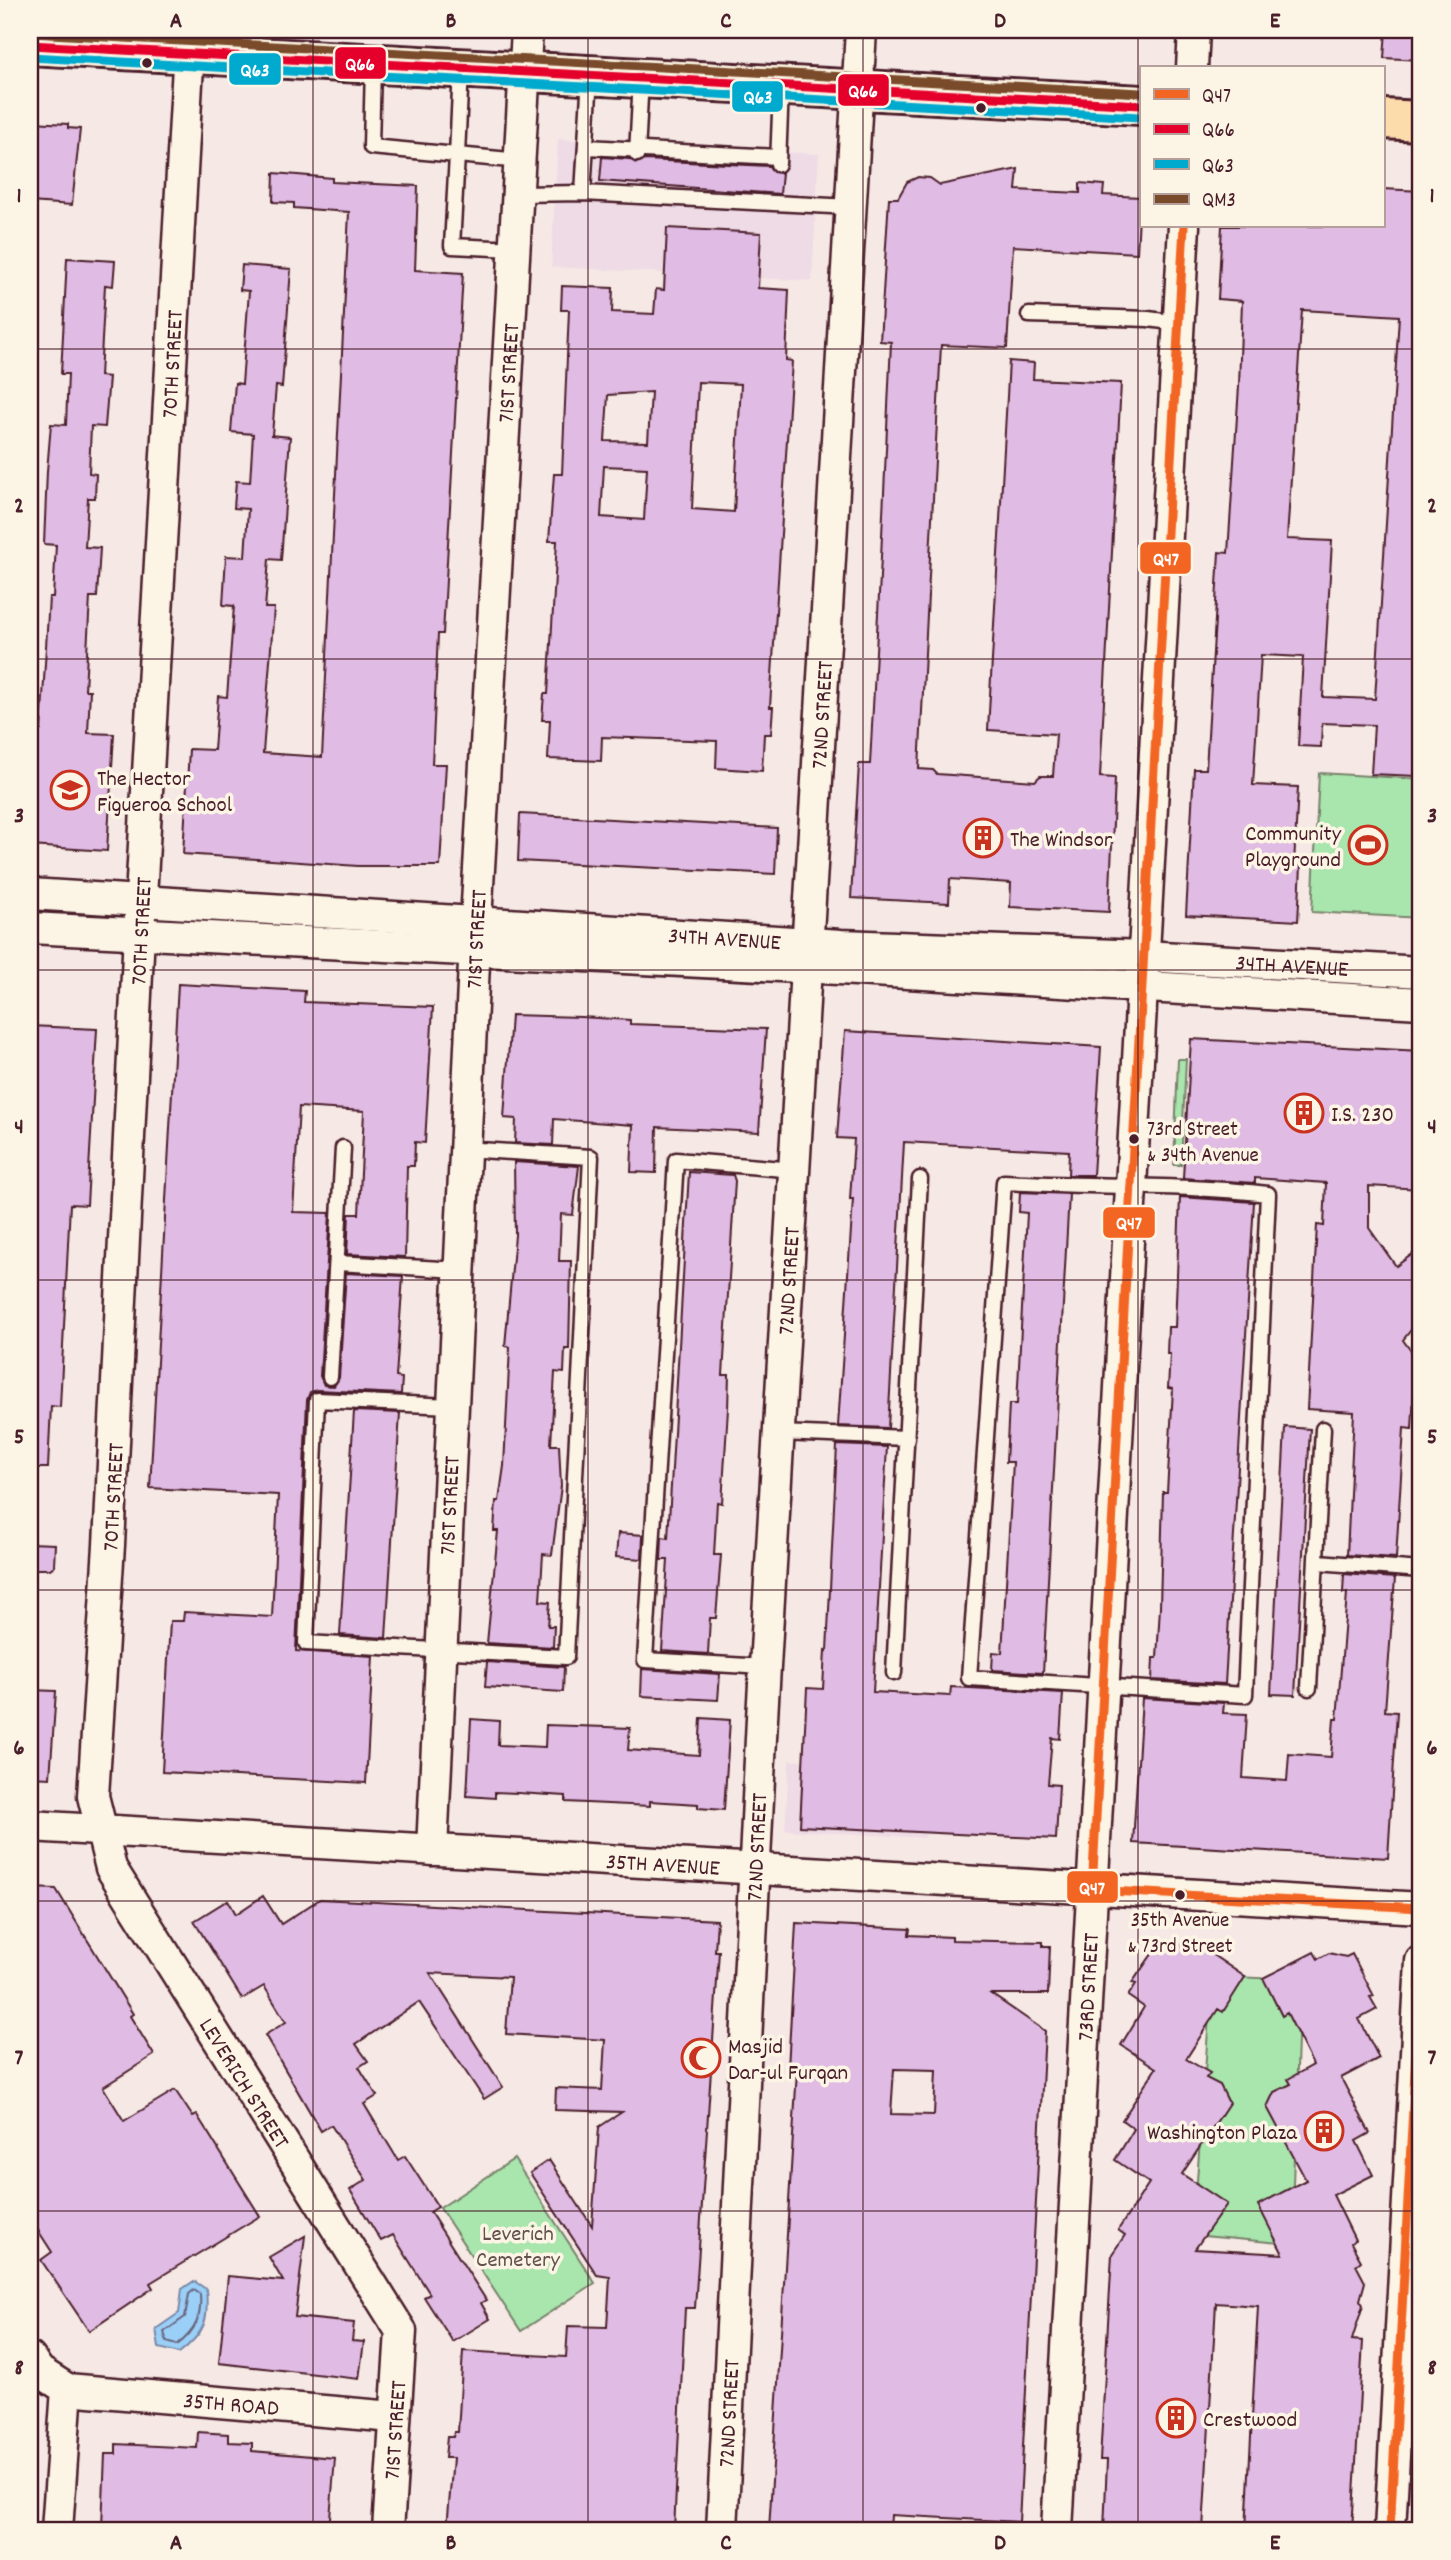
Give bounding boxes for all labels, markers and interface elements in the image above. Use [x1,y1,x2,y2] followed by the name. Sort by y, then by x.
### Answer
[170,6,182,39] text: A
[446,6,457,39] text: B
[720,6,732,39] text: C
[994,6,1006,39] text: D
[1270,6,1281,39] text: E
[334,46,387,80] line badge: Q66
[228,52,282,86] line badge: Q63
[345,53,375,80] text: Q66
[140,56,154,70] unlabelled marker
[241,59,269,86] text: Q63
[1140,66,1384,228] legend
[837,73,890,107] line badge: Q66
[731,80,784,113] line badge: Q63
[848,80,878,107] text: Q66
[1202,83,1231,113] text: Q47
[744,86,772,113] text: Q63
[974,101,988,115] unlabelled marker
[1202,117,1235,147] text: Q66
[1202,153,1234,183] text: Q63
[16,181,22,214] text: 1
[1429,181,1435,214] text: 1
[1202,187,1236,217] text: QM3
[155,309,194,419] street label: 70TH STREET
[492,323,530,424] street label: 71ST STREET
[14,491,24,524] text: 2
[1427,491,1437,524] text: 2
[1139,541,1192,575] line badge: Q47
[1153,548,1179,575] text: Q47
[805,660,844,770] street label: 72ND STREET
[97,764,233,823] place label: The Hector Figueroa School
[49,769,91,811] school or university icon: The Hector Figueroa School
[14,801,24,834] text: 3
[1427,801,1437,834] text: 3
[962,817,1004,859] building icon: The Windsor
[1245,819,1342,878] place label: Community Playground
[1347,824,1389,866] sports icon: Community Playground
[1010,825,1113,858] place label: The Windsor
[124,876,163,986] street label: 70TH STREET
[460,889,498,989] street label: 71ST STREET
[667,921,782,961] street label: 34TH AVENUE
[1234,948,1350,988] street label: 34TH AVENUE
[1283,1092,1325,1134] building icon: I.S. 230
[1331,1100,1394,1133] place label: I.S. 230
[14,1112,24,1145] text: 4
[1427,1112,1437,1145] text: 4
[1147,1116,1259,1172] place label: 73rd Street & 34th Avenue
[1127,1132,1141,1146] marker: 73rd Street & 34th Avenue
[1102,1206,1156,1239] line badge: Q47
[1116,1212,1142,1239] text: Q47
[772,1226,811,1336] street label: 72ND STREET
[14,1422,24,1455] text: 5
[1427,1422,1437,1455] text: 5
[96,1442,135,1552] street label: 70TH STREET
[433,1455,471,1556] street label: 71ST STREET
[13,1733,25,1766] text: 6
[1426,1733,1438,1766] text: 6
[740,1792,778,1902] street label: 72ND STREET
[605,1847,721,1887] street label: 35TH AVENUE
[1066,1870,1119,1904] line badge: Q47
[1079,1877,1105,1904] text: Q47
[1173,1888,1187,1902] marker: 35th Avenue & 73rd Street
[1128,1907,1233,1963] place label: 35th Avenue & 73rd Street
[1071,1932,1110,2042] street label: 73RD STREET
[189,2013,296,2156] street label: LEVERICH STREET
[728,2032,848,2091] place label: Masjid Dar-ul Furqan
[680,2037,722,2079] mosque icon: Masjid Dar-ul Furqan
[15,2043,24,2076] text: 7
[1428,2043,1437,2076] text: 7
[1303,2110,1345,2152] building icon: Washington Plaza
[1147,2118,1298,2151] place label: Washington Plaza
[476,2219,561,2278] park label: Leverich Cemetery
[14,2353,24,2386] text: 8
[1427,2353,1437,2386] text: 8
[712,2359,750,2468] street label: 72ND STREET
[378,2380,417,2481] street label: 71ST STREET
[182,2386,280,2427] street label: 35TH ROAD
[1155,2397,1197,2439] building icon: Crestwood
[1203,2405,1297,2438] place label: Crestwood
[170,2528,182,2560] text: A
[446,2528,457,2560] text: B
[720,2528,732,2560] text: C
[994,2528,1006,2560] text: D
[1270,2528,1281,2560] text: E

